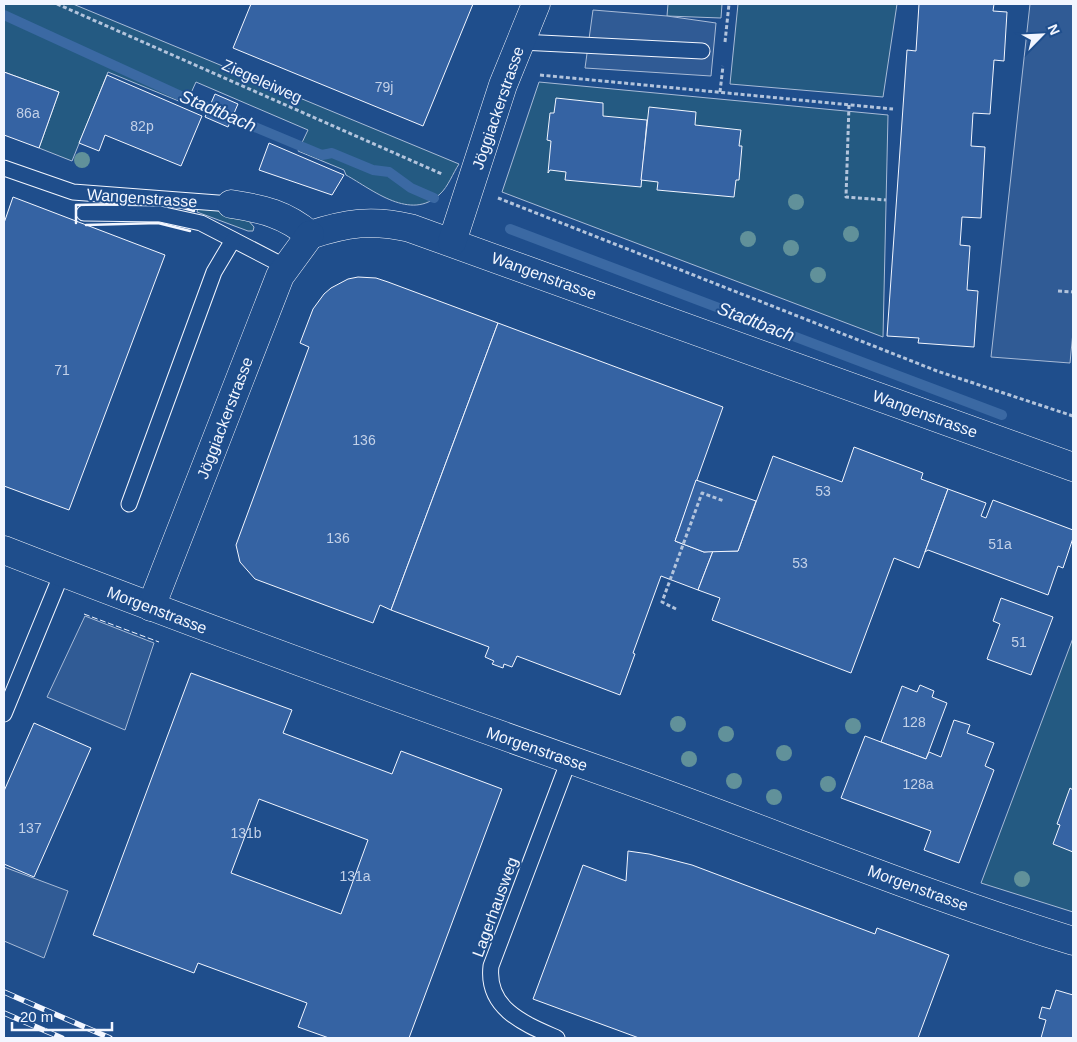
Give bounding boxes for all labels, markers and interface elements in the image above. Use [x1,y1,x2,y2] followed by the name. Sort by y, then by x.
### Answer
[1017,10,1067,60] north arrow
[1045,22,1063,38] text: N
[469,44,527,172] street label: Jöggiackerstrasse
[220,56,304,106] street label: Ziegeleiweg
[375,79,393,95] house number: 79j
[177,86,259,136] water label: Stadtbach
[16,105,40,121] house number: 86a
[130,118,154,134] house number: 82p
[86,186,198,210] street label: Wangenstrasse
[489,249,599,303] street label: Wangenstrasse
[715,298,797,346] water label: Stadtbach
[194,355,256,481] street label: Jöggiackerstrasse
[54,362,70,378] house number: 71
[870,387,980,441] street label: Wangenstrasse
[352,432,376,448] house number: 136
[815,483,831,499] house number: 53
[326,530,350,546] house number: 136
[988,536,1012,552] house number: 51a
[792,555,808,571] house number: 53
[105,583,210,637] street label: Morgenstrasse
[1011,634,1027,650] house number: 51
[902,714,926,730] house number: 128
[484,724,590,774] street label: Morgenstrasse
[902,776,934,792] house number: 128a
[18,820,42,836] house number: 137
[230,825,262,841] house number: 131b
[469,855,521,959] street label: Lagerhausweg
[865,862,971,914] street label: Morgenstrasse
[339,868,371,884] house number: 131a
[12,1000,112,1032] scale bar
[20,1008,53,1025] text: 20 m

